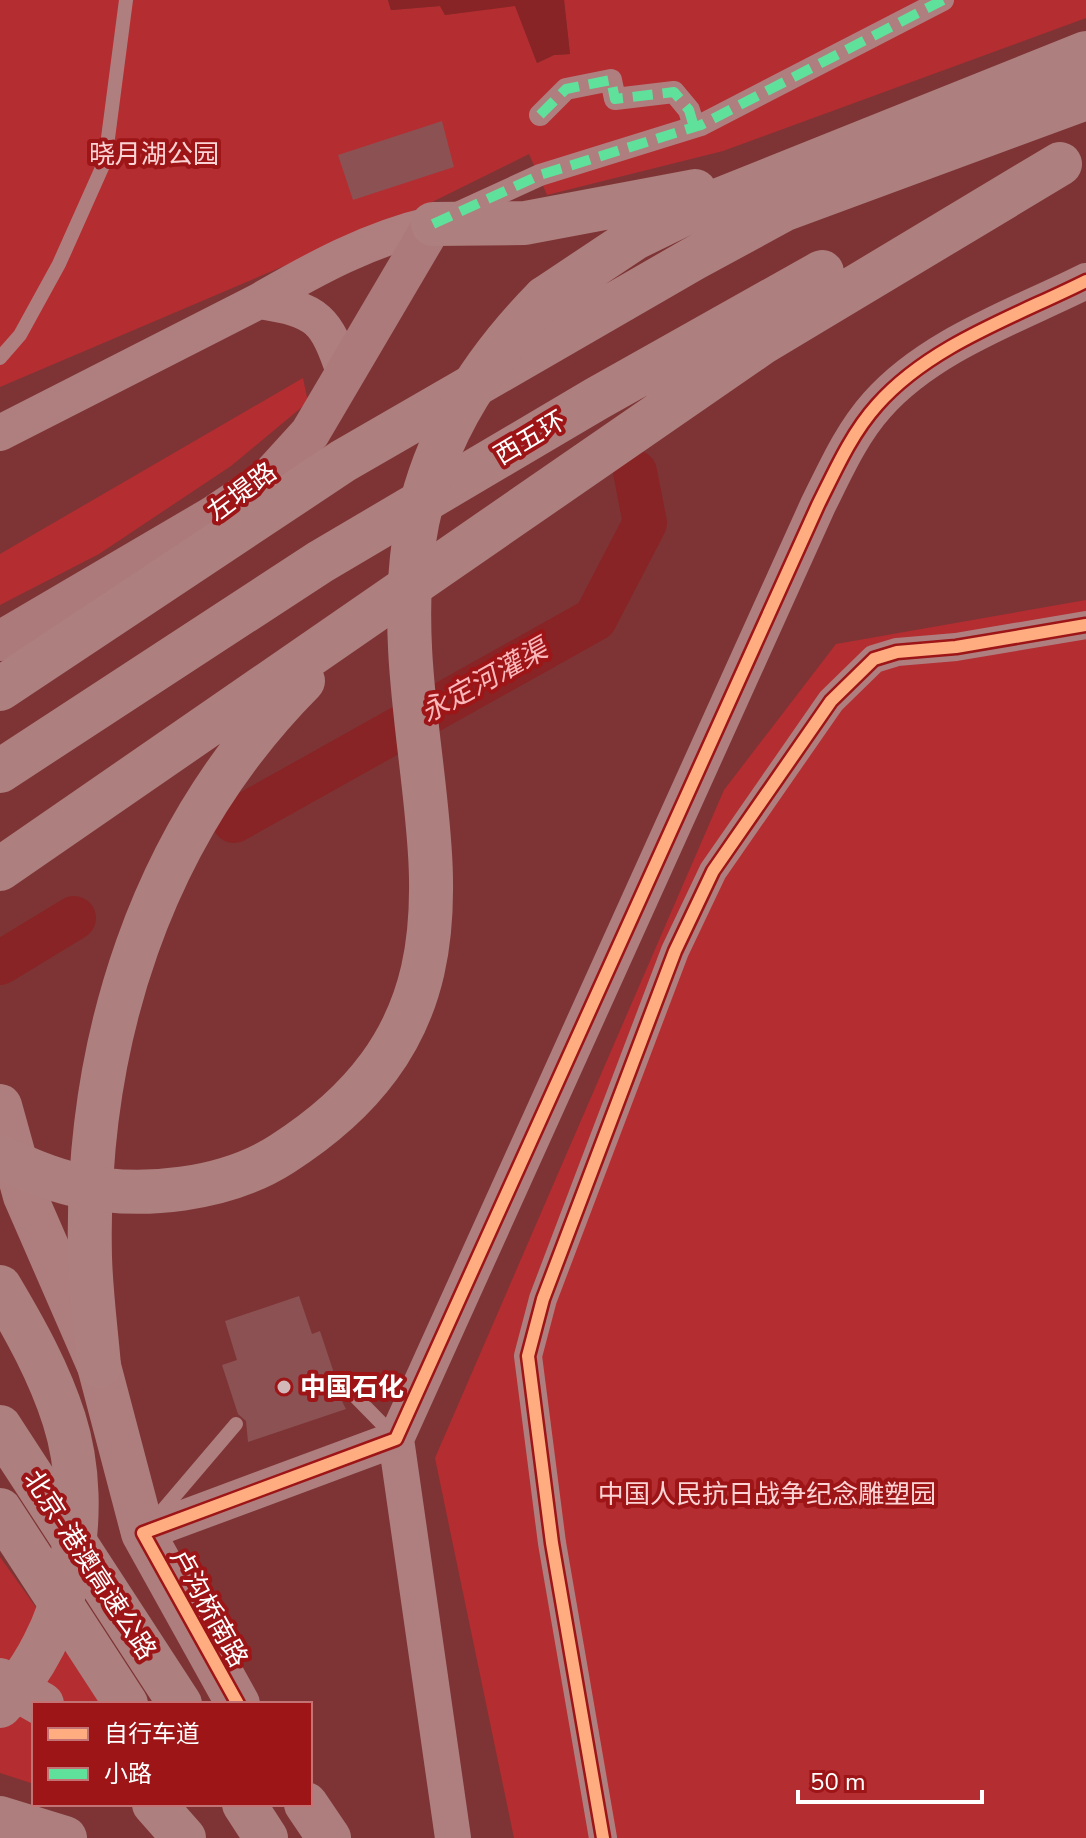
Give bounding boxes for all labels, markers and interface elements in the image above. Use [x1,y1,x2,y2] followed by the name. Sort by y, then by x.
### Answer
[89,137,219,172] park label: 晓月湖公园
[488,403,572,473] street label: 西五环
[200,455,284,529] street label: 左堤路
[414,629,558,732] water label: 永定河灌渠
[300,1370,404,1405] place label: 中国石化
[275,1378,293,1396] marker: 中国石化
[16,1464,164,1666] street label: 北京-港澳高速公路
[598,1477,936,1512] park label: 中国人民抗日战争纪念雕塑园
[162,1543,256,1673] street label: 卢沟桥南路
[32,1702,312,1806] legend
[104,1718,200,1750] text: 自行车道
[798,1754,982,1804] scale bar
[104,1758,152,1790] text: 小路
[810,1766,866,1798] text: 50 m

